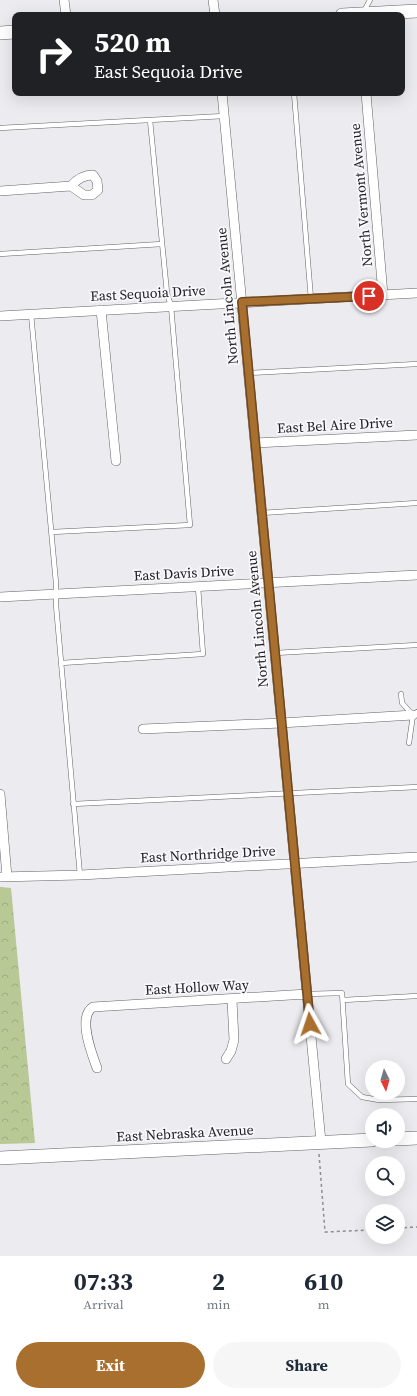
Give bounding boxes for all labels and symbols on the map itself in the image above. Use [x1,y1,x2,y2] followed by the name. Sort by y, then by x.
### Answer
[345,123,377,267] street label: North Vermont Avenue
[211,227,243,365] street label: North Lincoln Avenue
[352,279,386,313] pin
[90,280,206,306] street label: East Sequoia Drive
[277,412,393,438] street label: East Bel Aire Drive
[241,550,273,688] street label: North Lincoln Avenue
[133,560,235,586] street label: East Davis Drive
[140,840,276,868] street label: East Northridge Drive
[145,974,250,1000] street label: East Hollow Way
[289,1003,331,1045] position arrow
[365,1060,405,1100] north arrow
[116,1119,254,1147] street label: East Nebraska Avenue

